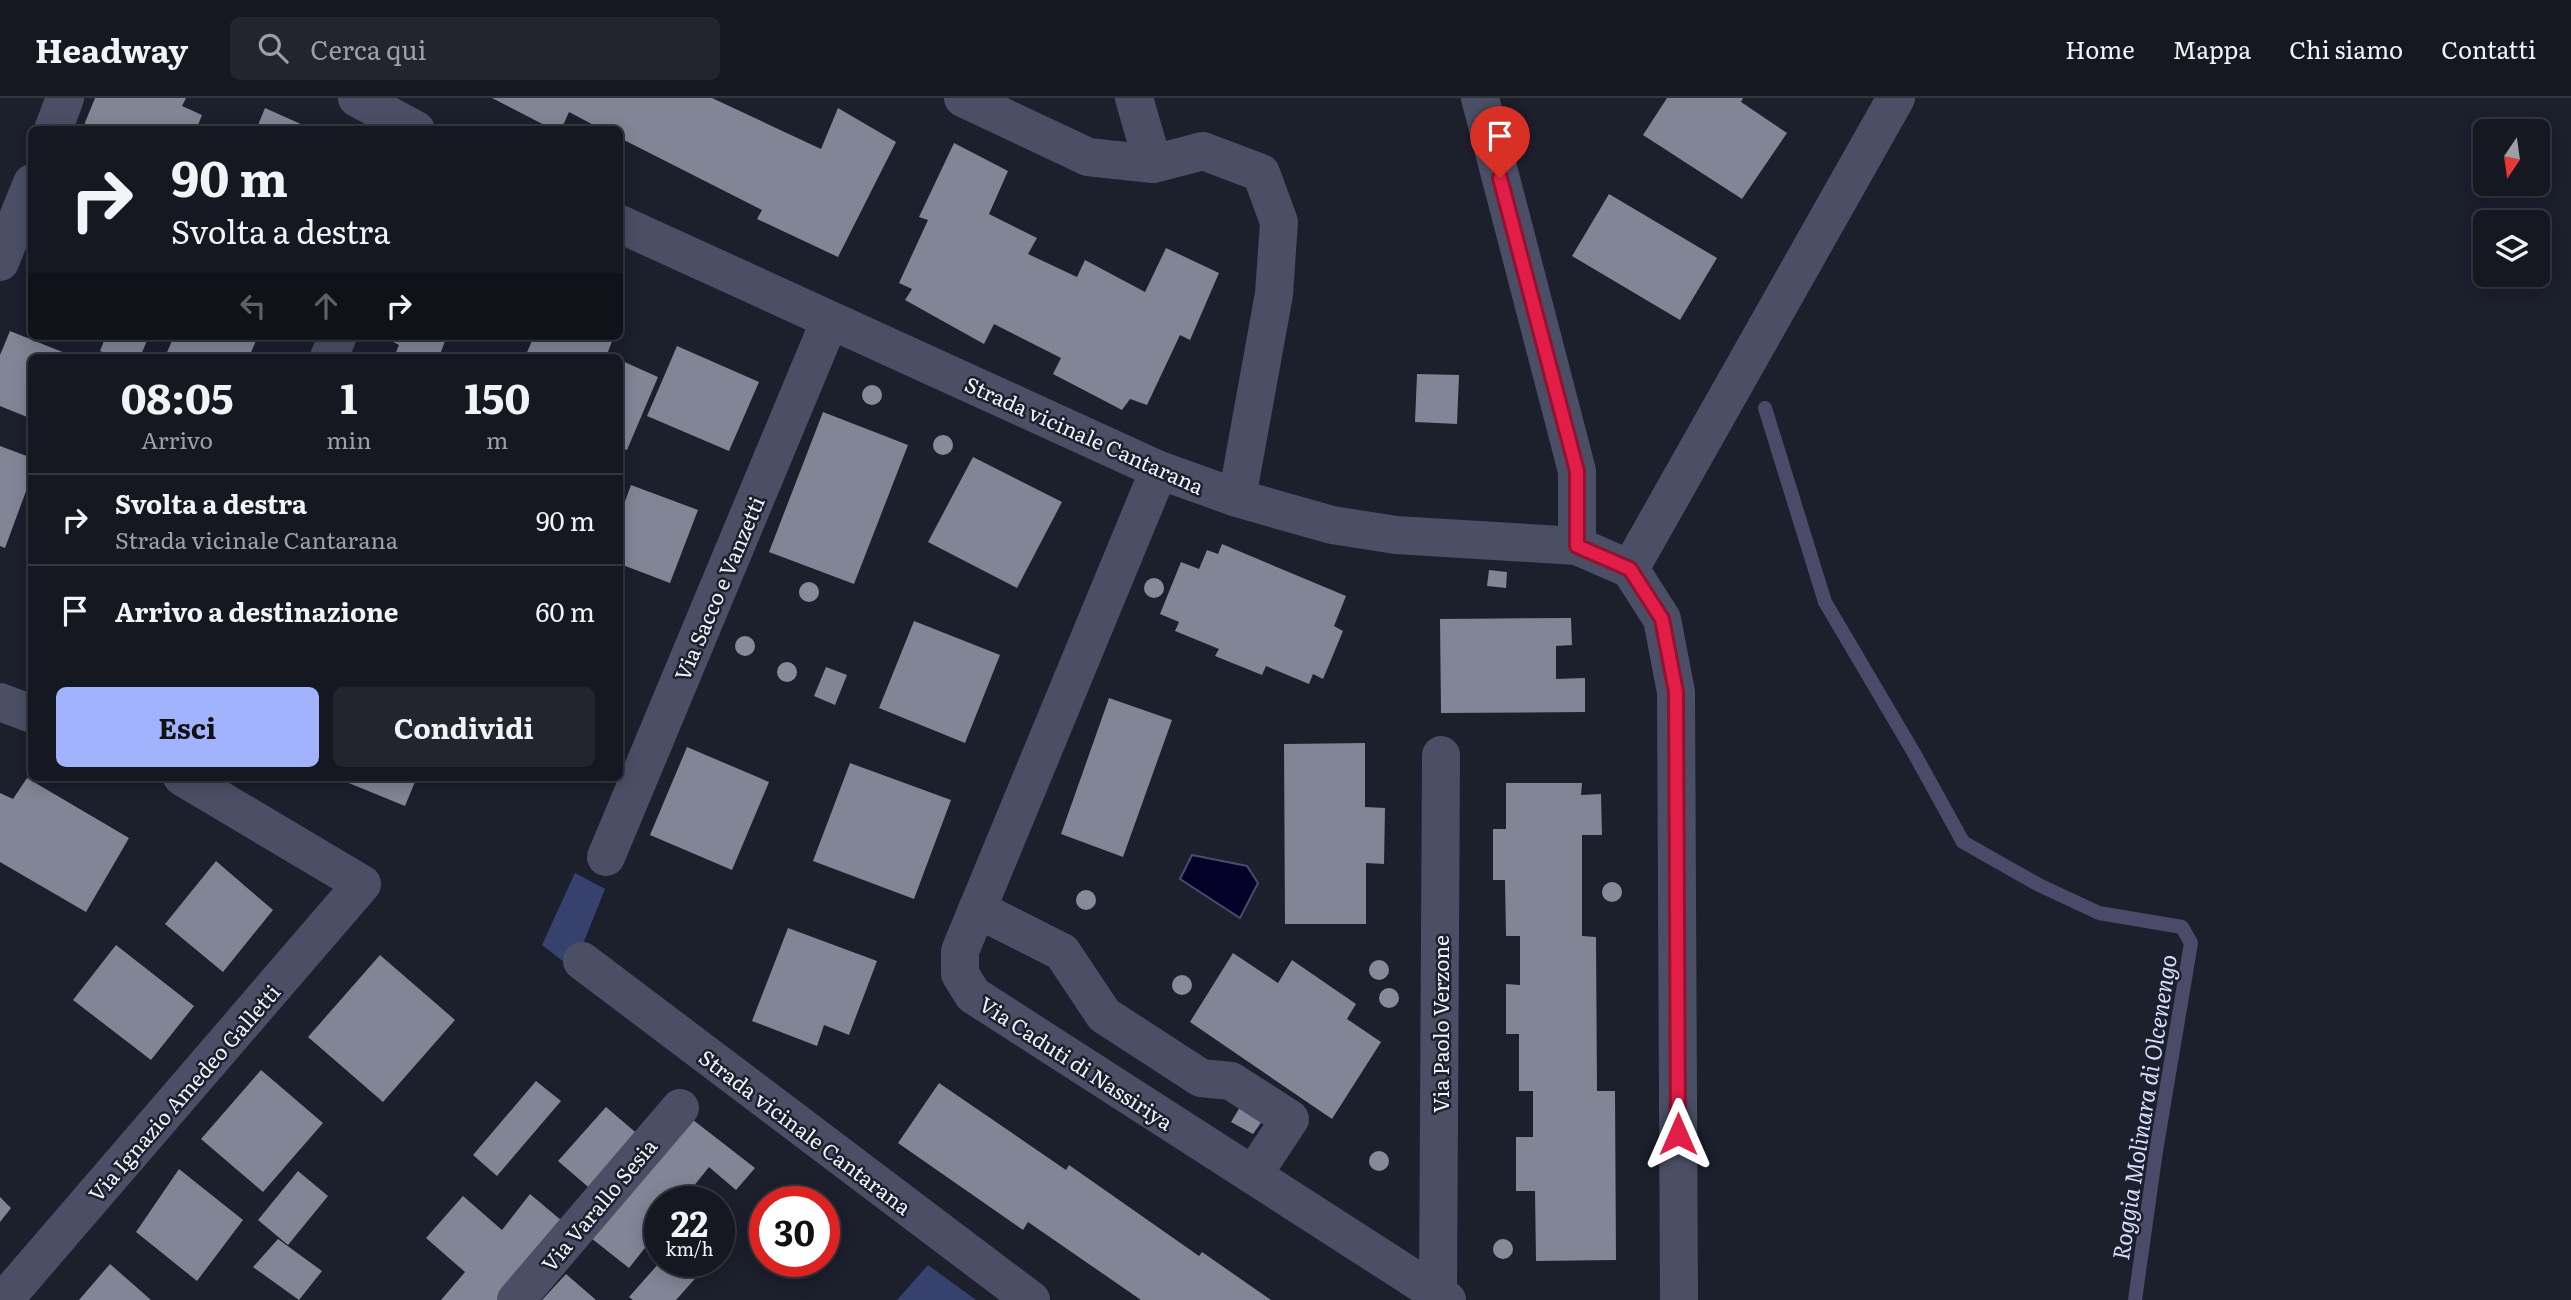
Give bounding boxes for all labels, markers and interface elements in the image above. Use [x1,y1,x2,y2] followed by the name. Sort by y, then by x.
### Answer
[230,17,720,80] search box
[35,24,188,73] text: Headway
[254,29,292,67] icon: search
[310,29,426,68] text: Cerca qui
[2065,31,2135,66] text: Home
[2173,31,2251,66] text: Mappa
[2289,31,2403,66] text: Chi siamo
[2441,31,2536,66] text: Contatti
[1470,106,1530,178] pin
[1481,117,1519,155] icon: arrive
[2473,119,2550,196] north arrow
[2473,119,2550,287] map controls
[171,139,288,212] text: 90 m
[56,154,147,245] icon: right
[171,206,390,254] text: Svolta a destra
[2473,210,2550,287] button: layers
[234,287,272,325] icon: left
[307,287,345,325] icon: ahead
[380,287,418,325] icon: right
[121,365,234,427] text: 08:05
[340,365,358,427] text: 1
[464,365,530,427] text: 150
[961,367,1210,501] street label: Strada vicinale Cantarana
[141,422,213,456] text: Arrivo
[326,422,372,456] text: min
[486,422,508,456] text: m
[115,483,307,522] text: Svolta a destra
[665,491,771,685] street label: Via Sacco e Vanzetti
[536,500,595,539] text: 90 m
[56,501,94,539] icon: right
[115,522,398,556] text: Strada vicinale Cantarana
[115,591,399,630] text: Arrivo a destinazione
[536,591,595,630] text: 60 m
[56,592,94,630] icon: arrive
[56,687,319,767] button: Esci
[333,687,595,767] button: Condividi
[1424,935,1455,1113] street label: Via Paolo Verzone
[2102,952,2184,1262] water label: Roggia Molinara di Olcenengo
[80,977,286,1207] street label: Via Ignazio Amedeo Galletti
[974,988,1180,1137] street label: Via Caduti di Nassiriya
[693,1041,919,1222] street label: Strada vicinale Cantarana
[1641,1097,1715,1171] position arrow
[533,1130,663,1277] street label: Via Varallo Sesia
[749,1186,840,1277] speed limit sign: 30
[671,1196,708,1248] text: 22
[666,1235,713,1262] text: km/h

